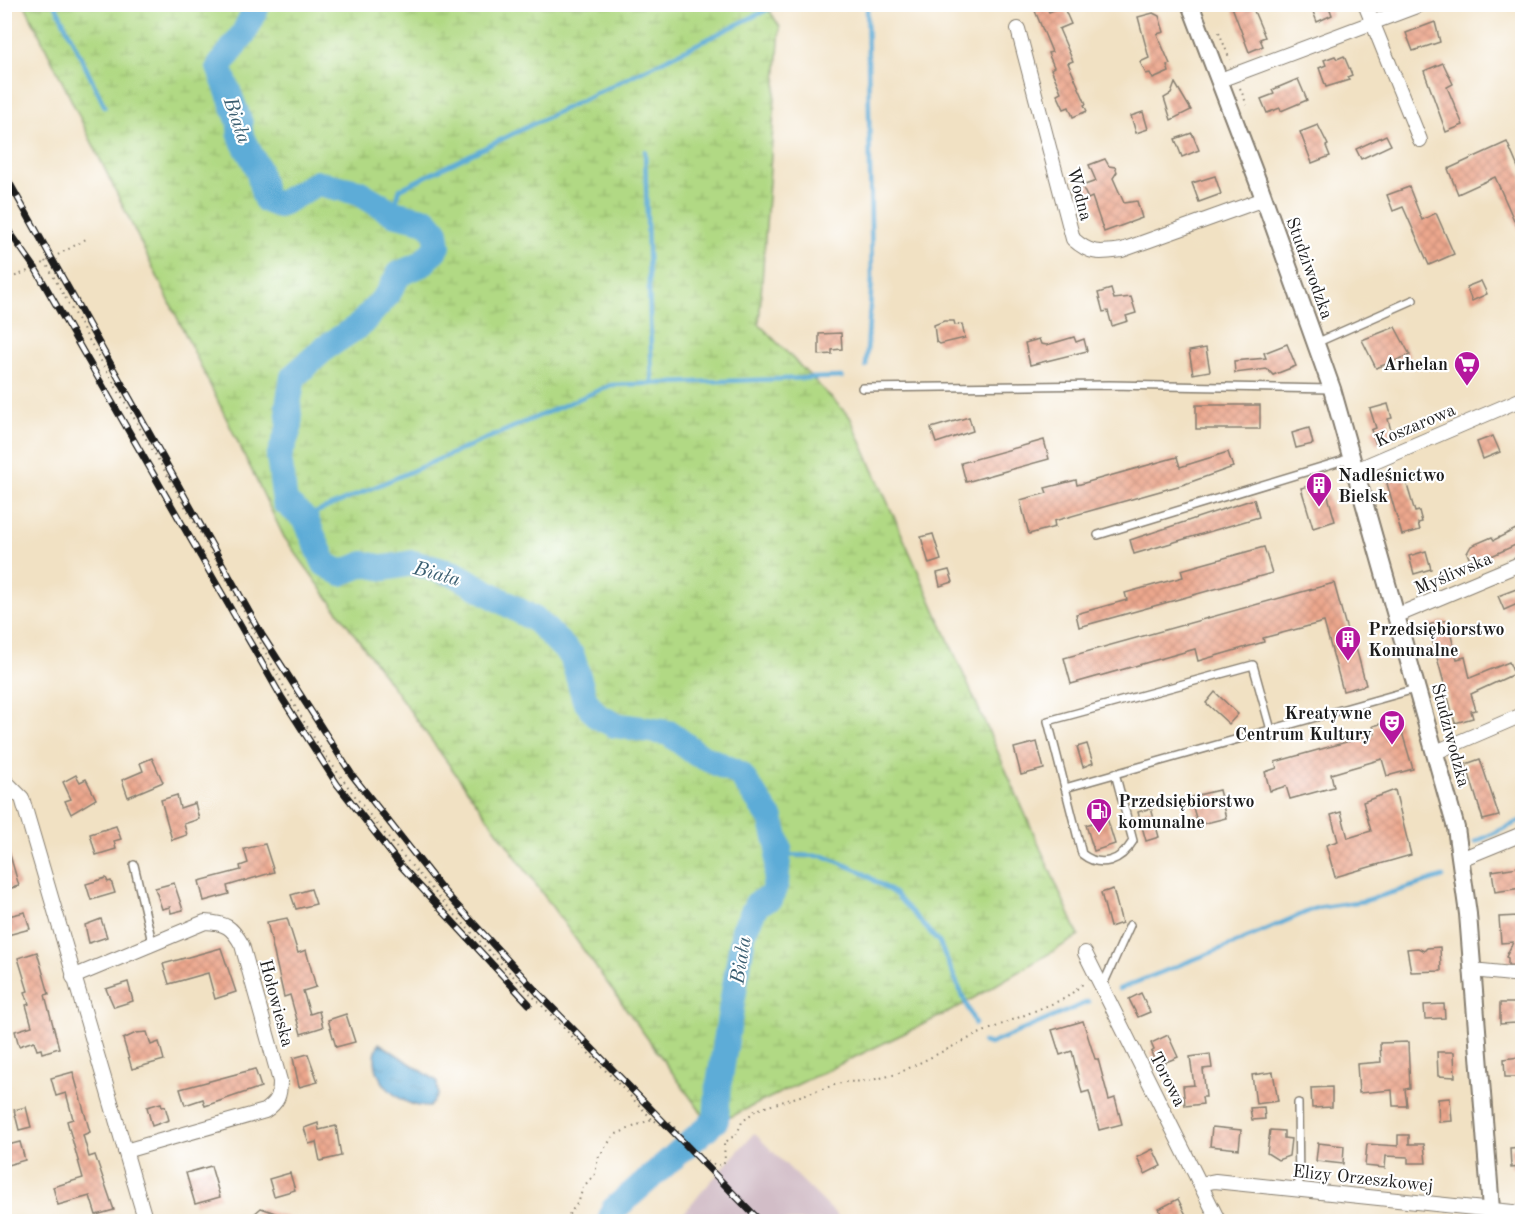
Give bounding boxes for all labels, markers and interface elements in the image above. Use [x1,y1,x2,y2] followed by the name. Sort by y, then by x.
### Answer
[219,94,253,147] water label: Biała
[1063,166,1095,223] street label: Wodna
[1282,215,1336,322] street label: Studziwodzka
[1452,349,1482,387] supermarket icon: Arhelan
[1383,356,1448,374] place label: Arhelan
[1373,401,1458,451] street label: Koszarowa
[1338,467,1445,506] place label: Nadleśnictwo Bielsk
[1304,470,1334,508] building icon: Nadleśnictwo Bielsk
[1412,550,1495,598] street label: Myśliwska
[410,559,462,591] water label: Biała
[1368,621,1505,660] place label: Przedsiębiorstwo Komunalne
[1333,624,1363,662] building icon: Przedsiębiorstwo Komunalne
[1428,681,1473,789] street label: Studziwodzka
[1235,705,1372,744] place label: Kreatywne Centrum Kultury
[1377,708,1407,746] theatre icon: Kreatywne Centrum Kultury
[1118,793,1255,832] place label: Przedsiębiorstwo komunalne
[1084,796,1114,834] fuel station icon: Przedsiębiorstwo komunalne
[728,935,756,986] water label: Biała
[256,958,296,1049] street label: Hołowieska
[1146,1049,1189,1110] street label: Torowa
[1291,1163,1434,1195] street label: Elizy Orzeszkowej

